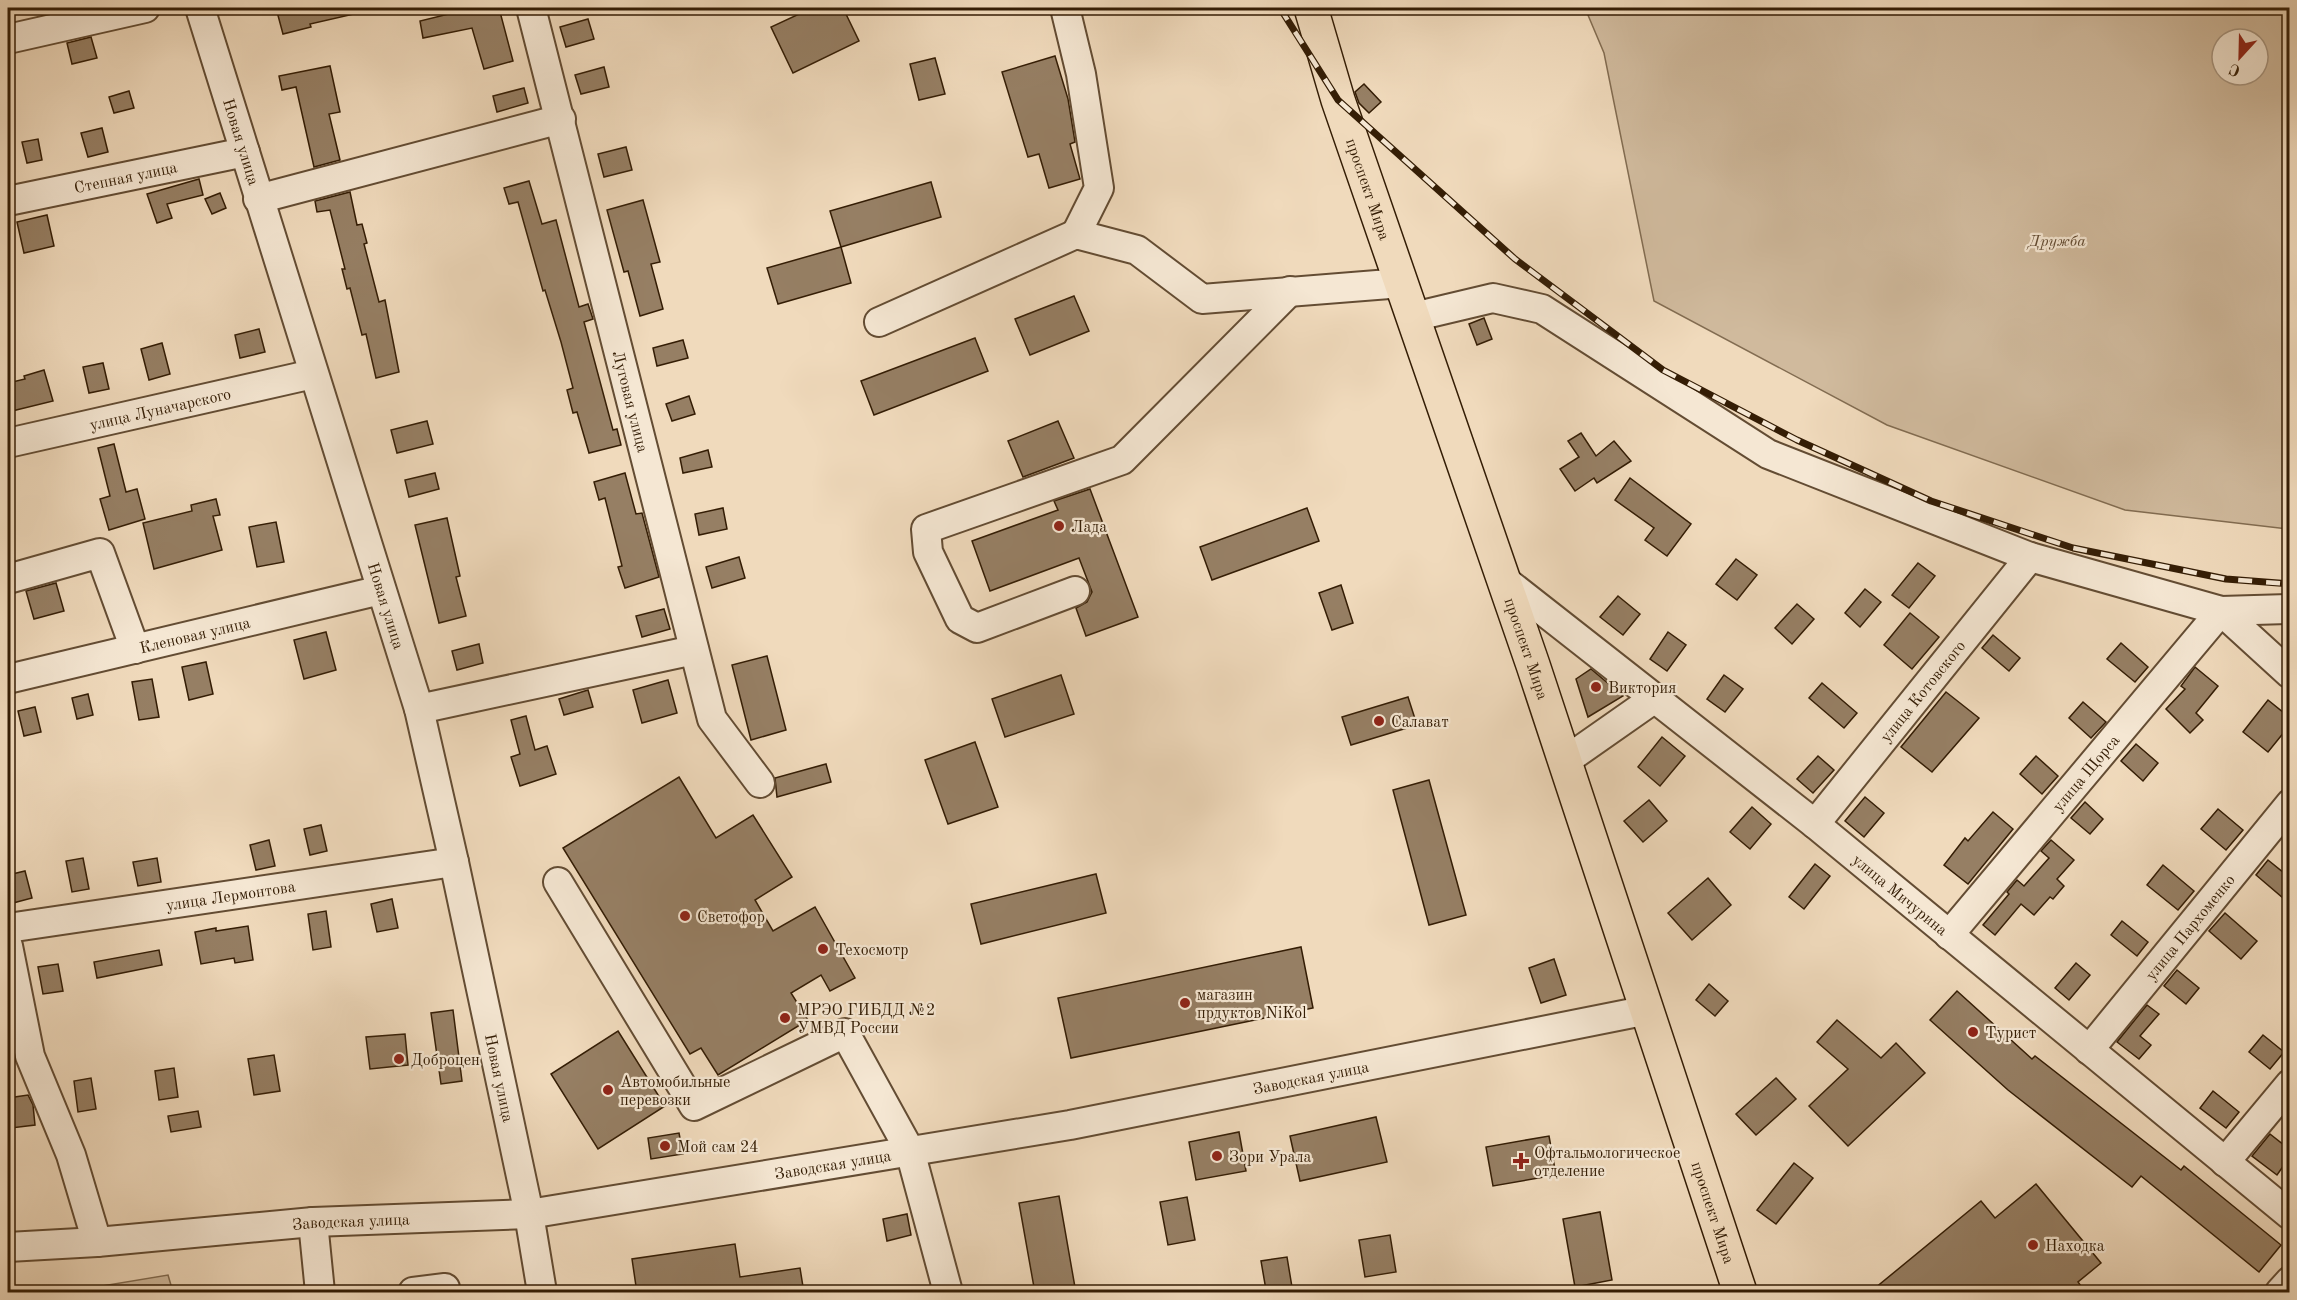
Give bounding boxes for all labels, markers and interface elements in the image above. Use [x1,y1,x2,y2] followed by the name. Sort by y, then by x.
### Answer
[2210,27,2270,87] north arrow
[2227,60,2243,78] text: С
[219,97,261,188] street label: Новая улица
[1342,137,1392,243] street label: проспект Мира
[73,160,179,197] street label: Степная улица
[2026,234,2086,250] park label: Дружба
[609,349,650,455] street label: Луговая улица
[88,387,233,434] street label: улица Луначарского
[1052,519,1066,533] marker: Лада
[1071,520,1107,536] place label: Лада
[364,561,406,652] street label: Новая улица
[1500,596,1550,702] street label: проспект Мира
[138,615,252,657] street label: Кленовая улица
[1878,638,1969,746] street label: улица Котовского
[1589,680,1603,694] marker: Виктория
[1608,681,1676,697] place label: Виктория
[1372,714,1386,728] marker: Салават
[1391,715,1449,731] place label: Салават
[2050,733,2123,815] street label: улица Щорса
[1849,852,1950,940] street label: улица Мичурина
[2143,872,2239,984] street label: улица Пархоменко
[165,880,297,915] street label: улица Лермонтова
[678,909,692,923] marker: Светофор
[697,910,765,926] place label: Светофор
[816,942,830,956] marker: Техосмотр
[835,943,909,959] place label: Техосмотр
[1197,988,1307,1022] place label: магазин прдуктов NiKol
[1178,996,1192,1010] marker: магазин прдуктов NiKol
[797,1003,935,1037] place label: МРЭО ГИБДД №2 УМВД России
[778,1011,792,1025] marker: МРЭО ГИБДД №2 УМВД России
[1966,1025,1980,1039] marker: Турист
[1985,1026,2036,1042] place label: Турист
[481,1033,515,1124] street label: Новая улица
[392,1052,406,1066] marker: Доброцен
[411,1053,480,1069] place label: Доброцен
[1252,1060,1371,1098] street label: Заводская улица
[620,1075,730,1109] place label: Автомобильные перевозки
[601,1083,615,1097] marker: Автомобильные перевозки
[658,1139,672,1153] marker: Мой сам 24
[677,1140,759,1156] place label: Мой сам 24
[1534,1146,1680,1180] place label: Офтальмологическое отделение
[774,1149,892,1183] street label: Заводская улица
[1210,1149,1224,1163] marker: Зори Урала
[1229,1150,1311,1166] place label: Зори Урала
[1512,1152,1530,1170] marker: Офтальмологическое отделение
[1688,1160,1736,1266] street label: проспект Мира
[292,1212,410,1234] street label: Заводская улица
[2026,1238,2040,1252] marker: Находка
[2045,1239,2105,1255] place label: Находка

